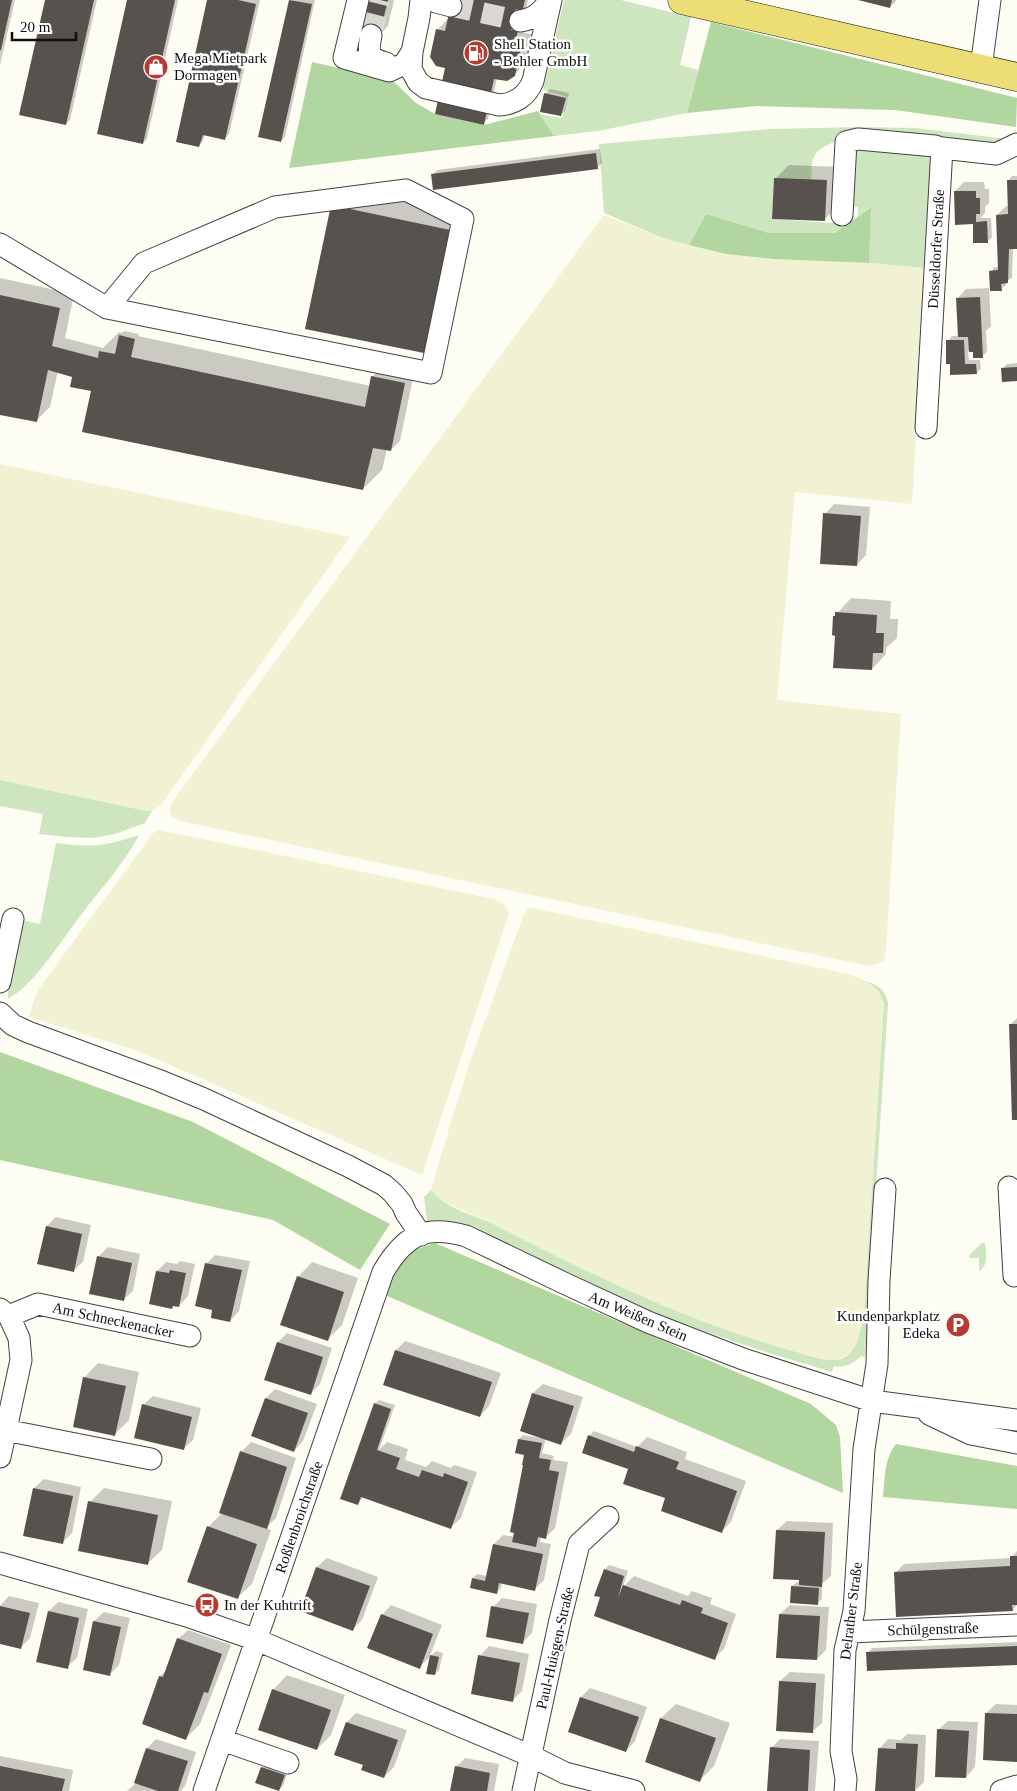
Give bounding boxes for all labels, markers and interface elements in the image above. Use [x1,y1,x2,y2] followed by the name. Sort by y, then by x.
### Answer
[12,10,76,42] scale bar
[20,19,51,35] text: 20 m
[494,36,587,69] place label: Shell Station - Behler GmbH
[463,40,489,66] fuel station icon: Shell Station - Behler GmbH
[174,50,267,83] place label: Mega Mietpark Dormagen
[143,54,169,80] shop icon: Mega Mietpark Dormagen
[925,189,947,309] street label: Düsseldorfer Straße
[586,1288,690,1344] street label: Am Weißen Stein
[51,1299,175,1341] street label: Am Schneckenacker
[837,1308,940,1341] place label: Kundenparkplatz Edeka
[945,1312,971,1338] parking icon: Kundenparkplatz Edeka
[272,1459,326,1575] street label: Roßlenbroichstraße
[837,1561,865,1661] street label: Delrather Straße
[533,1585,577,1711] street label: Paul-Huisgen-Straße
[194,1592,220,1618] bus stop icon: In der Kuhtrift
[224,1597,312,1613] place label: In der Kuhtrift
[887,1619,979,1639] street label: Schülgenstraße

